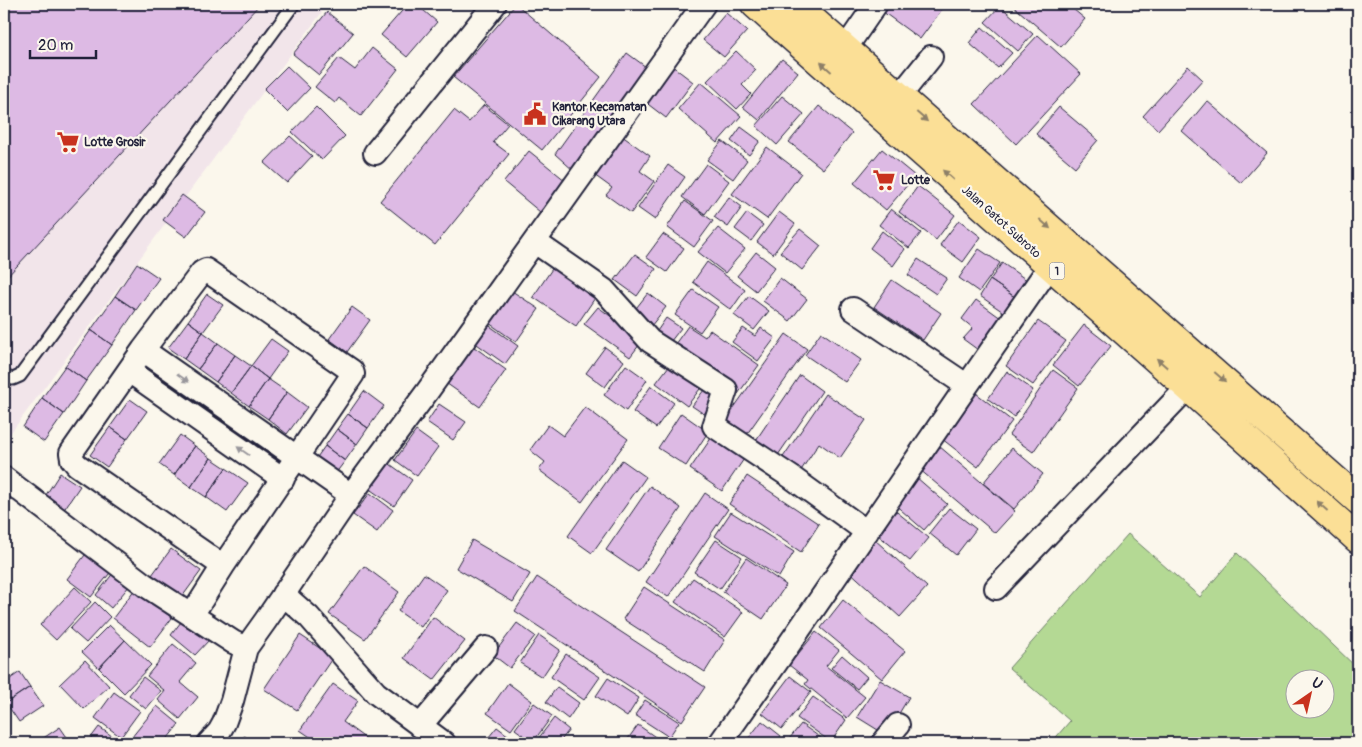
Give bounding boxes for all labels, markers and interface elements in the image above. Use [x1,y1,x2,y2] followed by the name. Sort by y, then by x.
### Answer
[30,28,96,60] scale bar
[38,36,73,55] text: 20 m
[821,61,833,73] one-way arrow
[552,100,647,129] place label: Kantor Kecamatan Cikarang Utara
[522,101,548,127] public building icon: Kantor Kecamatan Cikarang Utara
[916,111,928,123] one-way arrow
[55,129,81,155] supermarket icon: Lotte Grosir
[84,135,146,150] place label: Lotte Grosir
[871,167,897,193] supermarket icon: Lotte
[942,169,954,181] one-way arrow
[901,173,931,188] place label: Lotte
[958,183,1044,262] street label: Jalan Gatot Subroto
[1038,218,1050,230] one-way arrow
[1050,262,1064,280] road number: 1
[1156,357,1168,369] one-way arrow
[1213,371,1225,383] one-way arrow
[177,373,190,383] one-way arrow
[236,446,250,456] one-way arrow
[1315,501,1328,512] one-way arrow
[1284,670,1334,720] north arrow
[1308,674,1326,693] text: U

